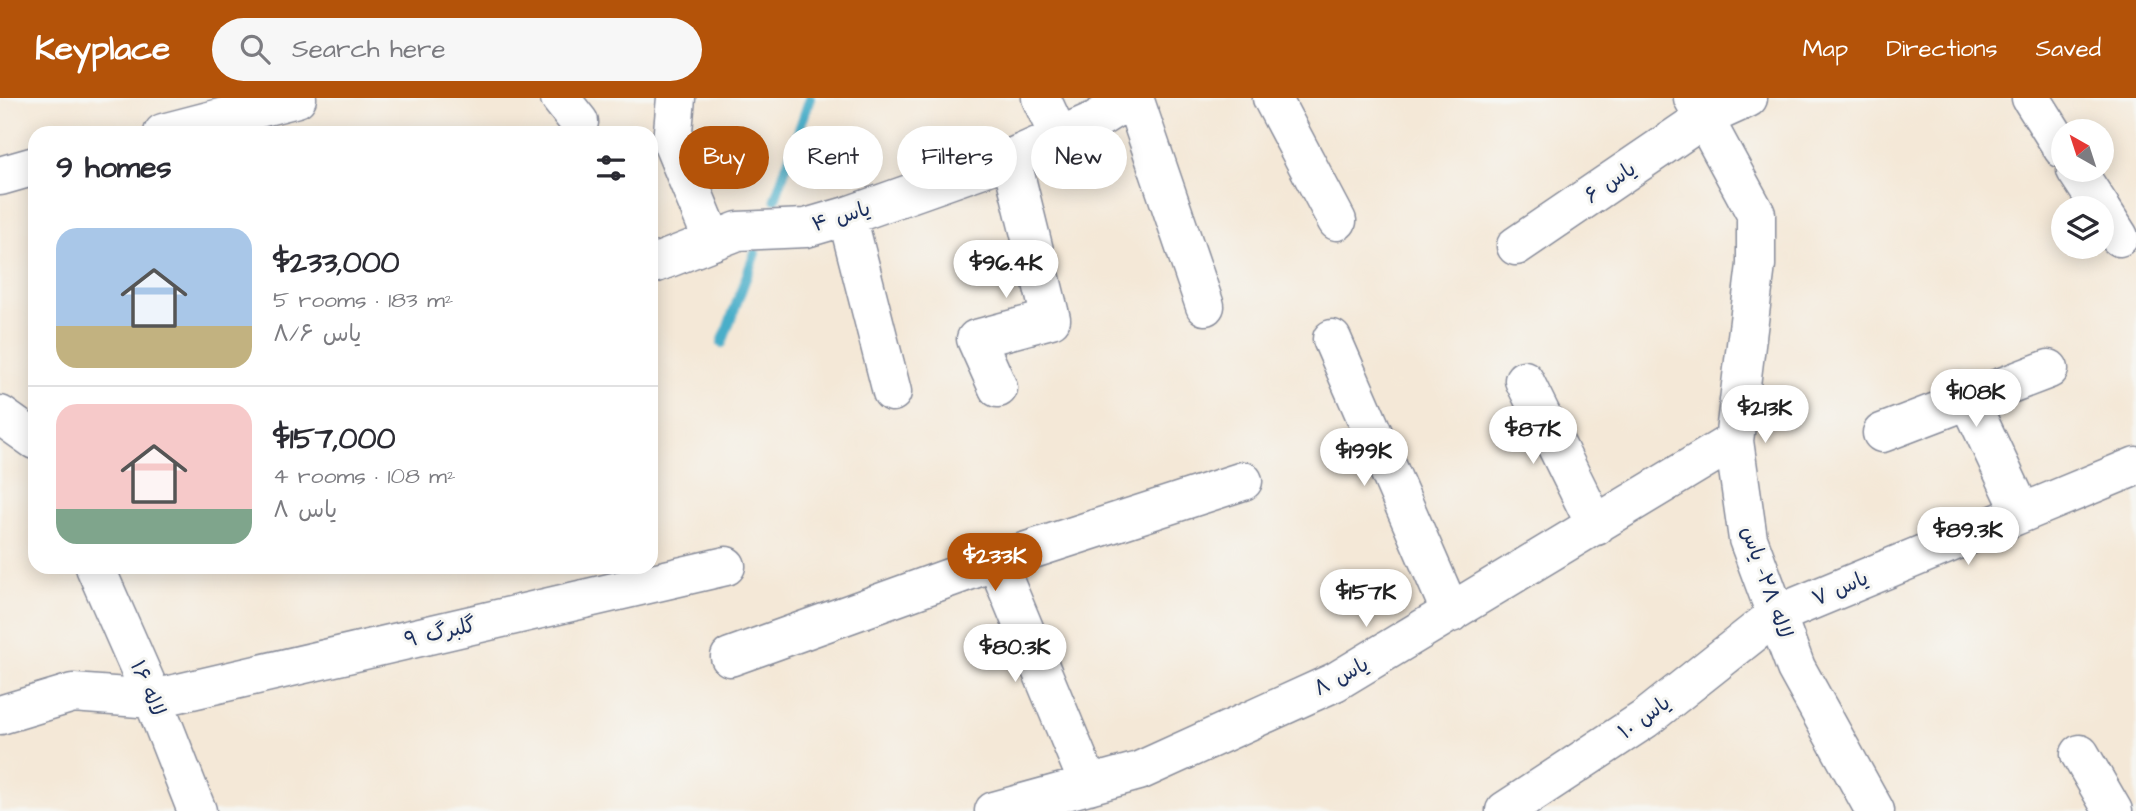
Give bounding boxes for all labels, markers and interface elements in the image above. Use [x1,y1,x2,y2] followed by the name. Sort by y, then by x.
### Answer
[212,18,702,81] search box
[35,26,170,72] text: Keyplace
[236,30,274,68] icon: search
[292,31,445,67] text: Search here
[1803,32,1848,66] text: Map
[1886,32,1998,66] text: Directions
[2036,32,2101,66] text: Saved
[2051,119,2114,182] north arrow
[2051,119,2114,259] map controls
[679,126,769,189] chip: Buy
[783,126,883,189] chip: Rent
[897,126,1017,189] chip: Filters
[1031,126,1127,189] chip: New
[56,147,171,189] text: 9 homes
[592,149,630,187] icon: filters
[1579,155,1642,210] street label: یاس ۶
[808,194,874,239] street label: یاس ۴
[2051,196,2114,259] button: layers
[949,240,1063,300] pin: $96.4K
[273,242,400,284] text: $233,000
[969,247,1043,279] text: $96.4K
[112,256,196,340] icon: home
[273,284,453,316] text: 5 rooms · 183 m²
[273,318,362,350] text: یاس ۸/۶
[1927,370,2025,429] pin: $108K
[1946,376,2006,408] text: $108K
[1716,386,1814,445] pin: $213K
[1738,392,1792,424] text: $213K
[1492,406,1574,466] pin: $87K
[1505,413,1561,445] text: $87K
[273,418,395,460] text: $157,000
[1315,428,1413,488] pin: $199K
[112,432,196,516] icon: home
[1336,435,1392,467] text: $199K
[273,460,456,492] text: 4 rooms · 108 m²
[273,494,337,526] text: یاس ۸
[1911,508,2025,567] pin: $89.3K
[1933,514,2003,546] text: $89.3K
[1734,522,1799,642] street label: لاله ۲۸- یاس
[946,533,1044,593] pin: $233K
[963,540,1027,572] text: $233K
[1808,564,1873,613] street label: یاس ۷
[1317,570,1415,629] pin: $157K
[1336,576,1396,608] text: $157K
[402,610,479,655] street label: گلبرگ ۹
[958,624,1072,684] pin: $80.3K
[979,631,1051,663] text: $80.3K
[1309,650,1374,703] street label: یاس ۸
[123,656,172,721] street label: لاله ۱۶
[1612,689,1676,746] street label: یاس ۱۰

